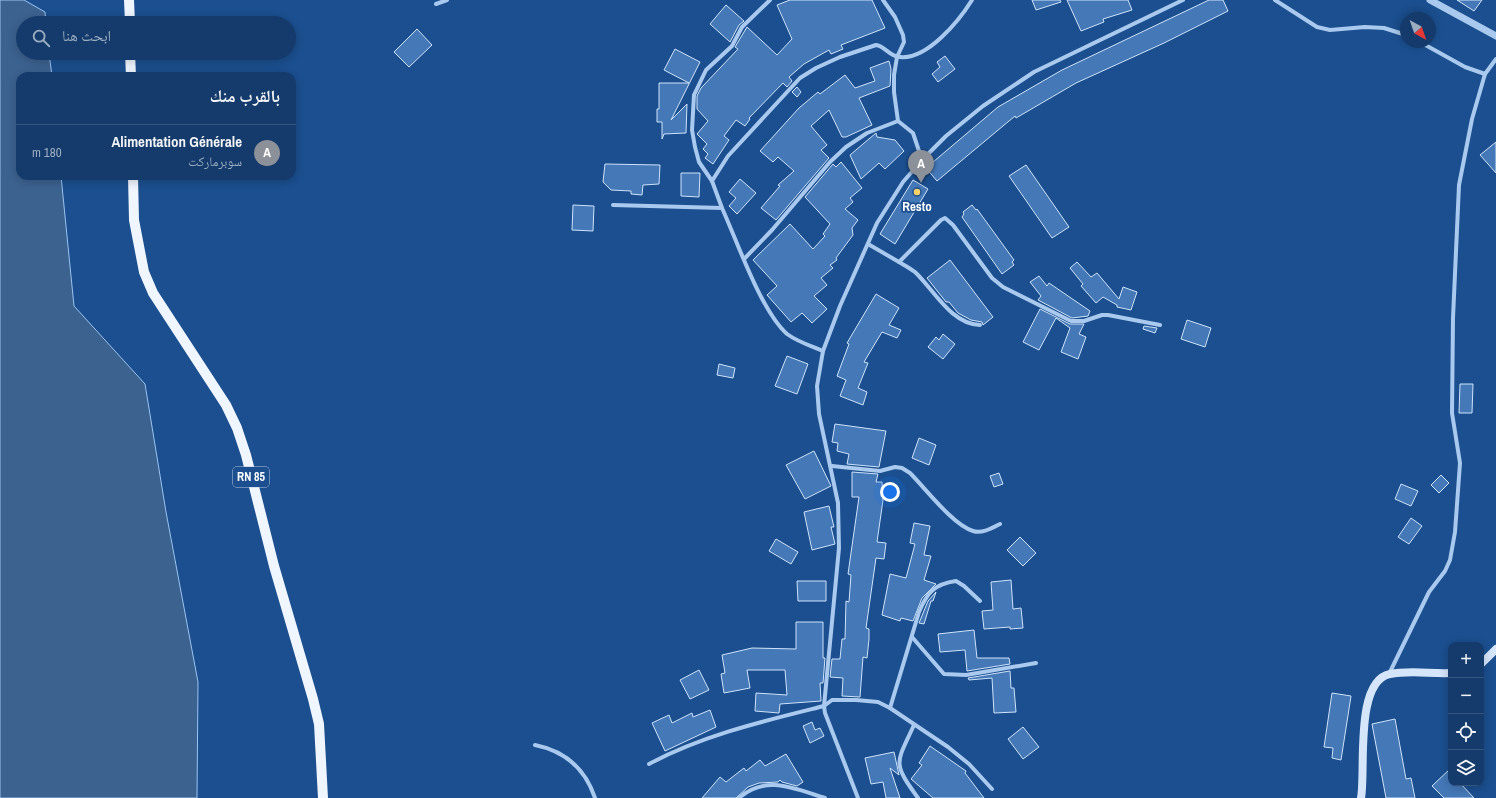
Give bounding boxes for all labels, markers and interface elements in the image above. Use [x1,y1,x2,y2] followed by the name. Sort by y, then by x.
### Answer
[1400,12,1436,48] north arrow
[16,16,296,60] search box
[62,25,111,46] text: ابحث هنا
[30,27,52,49] icon: search
[210,84,280,107] text: بالقرب منك
[111,131,242,152] text: Alimentation Générale
[32,144,62,161] text: 180 m
[263,144,271,161] text: A
[908,150,934,183] pin: A
[188,153,242,170] text: سوبرماركت
[912,187,922,197] marker: Resto
[902,198,932,215] place label: Resto
[233,467,269,487] road number: RN 85
[880,482,900,502] your location
[1448,642,1484,786] map controls
[1448,642,1484,678] button: +
[1448,678,1484,714] button: −
[1448,714,1484,750] button: locate
[1448,750,1484,786] button: layers

